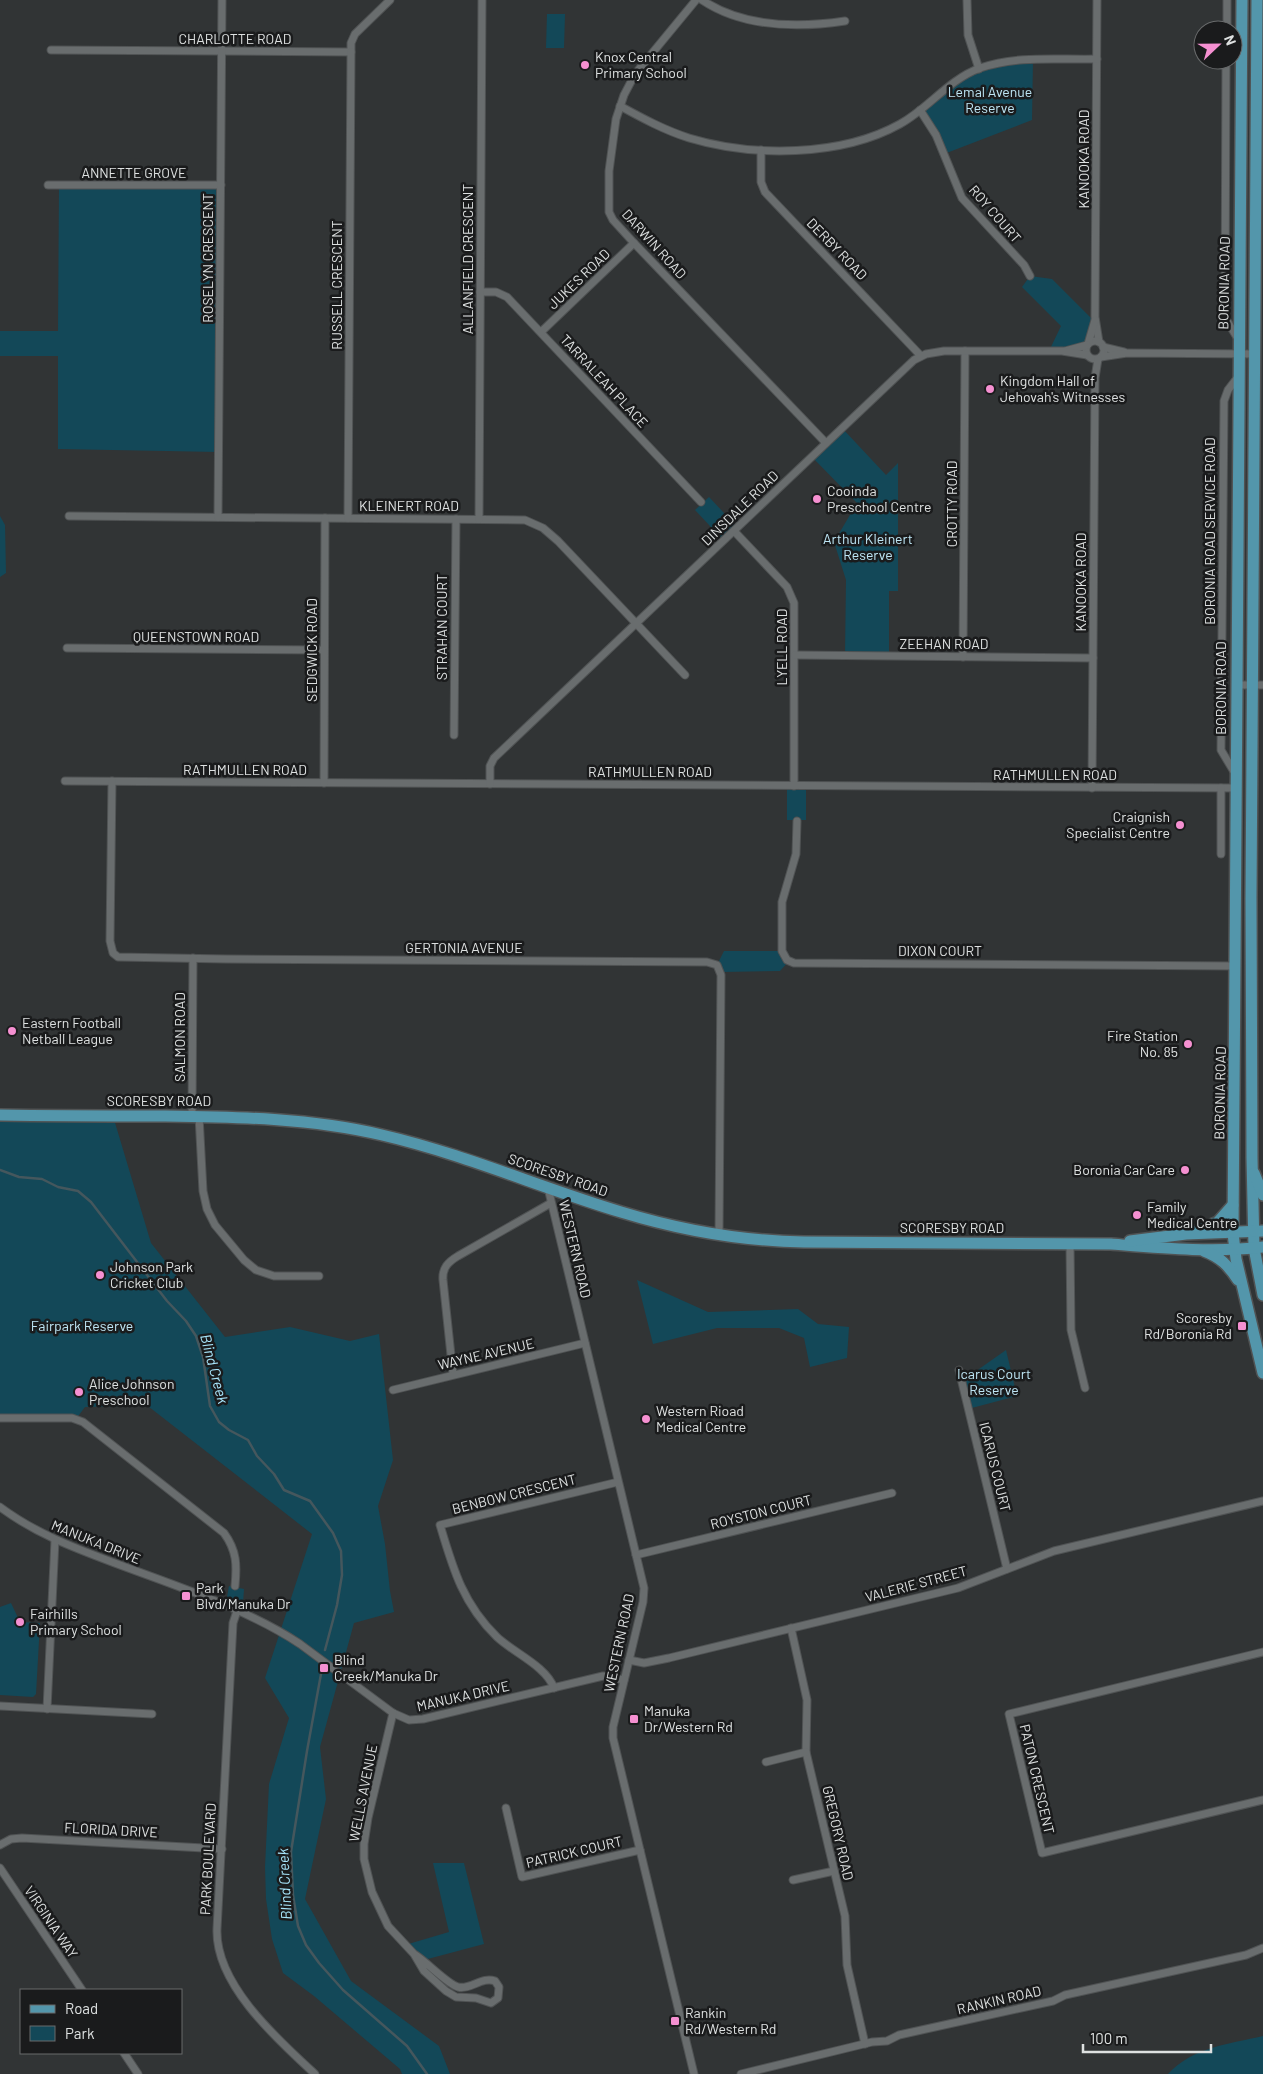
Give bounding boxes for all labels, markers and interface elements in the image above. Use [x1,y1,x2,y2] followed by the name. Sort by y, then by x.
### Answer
[1193,20,1243,70] north arrow
[179,30,291,47] street label: CHARLOTTE ROAD
[1221,32,1240,47] text: N
[595,48,687,81] place label: Knox Central Primary School
[579,59,591,71] marker: Knox Central Primary School
[948,83,1032,116] park label: Lemal Avenue Reserve
[1075,110,1092,208] street label: KANOOKA ROAD
[82,164,187,181] street label: ANNETTE GROVE
[966,181,1025,246] street label: ROY COURT
[459,184,476,334] street label: ALLANFIELD CRESCENT
[199,193,216,323] street label: ROSELYN CRESCENT
[619,205,690,282] street label: DARWIN ROAD
[804,214,871,283] street label: DERBY ROAD
[328,220,345,350] street label: RUSSELL CRESCENT
[1214,236,1233,330] street label: BORONIA ROAD
[544,245,613,312] street label: JUKES ROAD
[557,331,652,431] street label: TARRALEAH PLACE
[1000,372,1125,405] place label: Kingdom Hall of Jehovah's Witnesses
[984,383,996,395] marker: Kingdom Hall of Jehovah's Witnesses
[1201,437,1218,625] street label: BORONIA ROAD SERVICE ROAD
[943,461,960,547] street label: CROTTY ROAD
[698,467,782,549] street label: DINSDALE ROAD
[827,482,931,515] place label: Cooinda Preschool Centre
[811,493,823,505] marker: Cooinda Preschool Centre
[359,497,459,514] street label: KLEINERT ROAD
[823,530,913,563] park label: Arthur Kleinert Reserve
[1072,533,1089,631] street label: KANOOKA ROAD
[433,574,450,680] street label: STRAHAN COURT
[303,598,320,702] street label: SEDGWICK ROAD
[773,609,790,686] street label: LYELL ROAD
[133,628,259,645] street label: QUEENSTOWN ROAD
[899,635,989,652] street label: ZEEHAN ROAD
[1212,641,1229,735] street label: BORONIA ROAD
[183,761,307,778] street label: RATHMULLEN ROAD
[588,763,712,780] street label: RATHMULLEN ROAD
[993,766,1117,783] street label: RATHMULLEN ROAD
[1066,808,1170,841] place label: Craignish Specialist Centre
[1174,819,1186,831] marker: Craignish Specialist Centre
[405,939,523,956] street label: GERTONIA AVENUE
[898,942,982,959] street label: DIXON COURT
[171,992,188,1082] street label: SALMON ROAD
[22,1014,121,1047] place label: Eastern Football Netball League
[6,1025,18,1037] marker: Eastern Football Netball League
[1107,1027,1178,1060] place label: Fire Station No. 85
[1182,1038,1194,1050] marker: Fire Station No. 85
[1210,1046,1229,1140] street label: BORONIA ROAD
[107,1092,211,1109] street label: SCORESBY ROAD
[506,1150,610,1200] street label: SCORESBY ROAD
[1073,1161,1175,1178] place label: Boronia Car Care
[1179,1164,1191,1176] marker: Boronia Car Care
[556,1198,595,1300] street label: WESTERN ROAD
[1147,1198,1237,1231] place label: Family Medical Centre
[1131,1209,1143,1221] marker: Family Medical Centre
[900,1219,1004,1236] street label: SCORESBY ROAD
[110,1258,193,1291] place label: Johnson Park Cricket Club
[94,1269,106,1281] marker: Johnson Park Cricket Club
[1144,1309,1233,1342] place label: Scoresby Rd/Boronia Rd
[31,1317,133,1334] park label: Fairpark Reserve
[1236,1320,1248,1332] marker: Scoresby Rd/Boronia Rd
[197,1332,233,1406] water label: Blind Creek
[436,1334,536,1373] street label: WAYNE AVENUE
[957,1365,1031,1398] park label: Icarus Court Reserve
[89,1375,175,1408] place label: Alice Johnson Preschool
[73,1386,85,1398] marker: Alice Johnson Preschool
[656,1402,746,1435] place label: Western Rioad Medical Centre
[640,1413,652,1425] marker: Western Rioad Medical Centre
[976,1420,1015,1514] street label: ICARUS COURT
[450,1470,578,1517] street label: BENBOW CRESCENT
[708,1491,813,1532] street label: ROYSTON COURT
[49,1516,143,1567] street label: MANUKA DRIVE
[863,1562,969,1605] street label: VALERIE STREET
[196,1579,290,1612] place label: Park Blvd/Manuka Dr
[180,1590,192,1602] marker: Park Blvd/Manuka Dr
[600,1592,637,1694] street label: WESTERN ROAD
[30,1605,122,1638] place label: Fairhills Primary School
[14,1616,26,1628] marker: Fairhills Primary School
[334,1651,438,1684] place label: Blind Creek/Manuka Dr
[318,1662,330,1674] marker: Blind Creek/Manuka Dr
[415,1677,511,1714] street label: MANUKA DRIVE
[644,1702,733,1735] place label: Manuka Dr/Western Rd
[628,1713,640,1725] marker: Manuka Dr/Western Rd
[1017,1722,1058,1835] street label: PATON CRESCENT
[345,1743,380,1843] street label: WELLS AVENUE
[819,1784,858,1882] street label: GREGORY ROAD
[196,1803,219,1915] street label: PARK BOULEVARD
[64,1819,158,1840] street label: FLORIDA DRIVE
[524,1832,624,1871] street label: PATRICK COURT
[273,1847,295,1920] water label: Blind Creek
[21,1882,82,1961] street label: VIRGINIA WAY
[955,1982,1043,2017] street label: RANKIN ROAD
[20,1989,182,2054] legend
[65,1999,98,2017] text: Road
[685,2004,776,2037] place label: Rankin Rd/Western Rd
[669,2015,681,2027] marker: Rankin Rd/Western Rd
[1083,2022,1210,2054] scale bar
[65,2024,95,2042] text: Park
[1090,2029,1128,2047] text: 100 m

